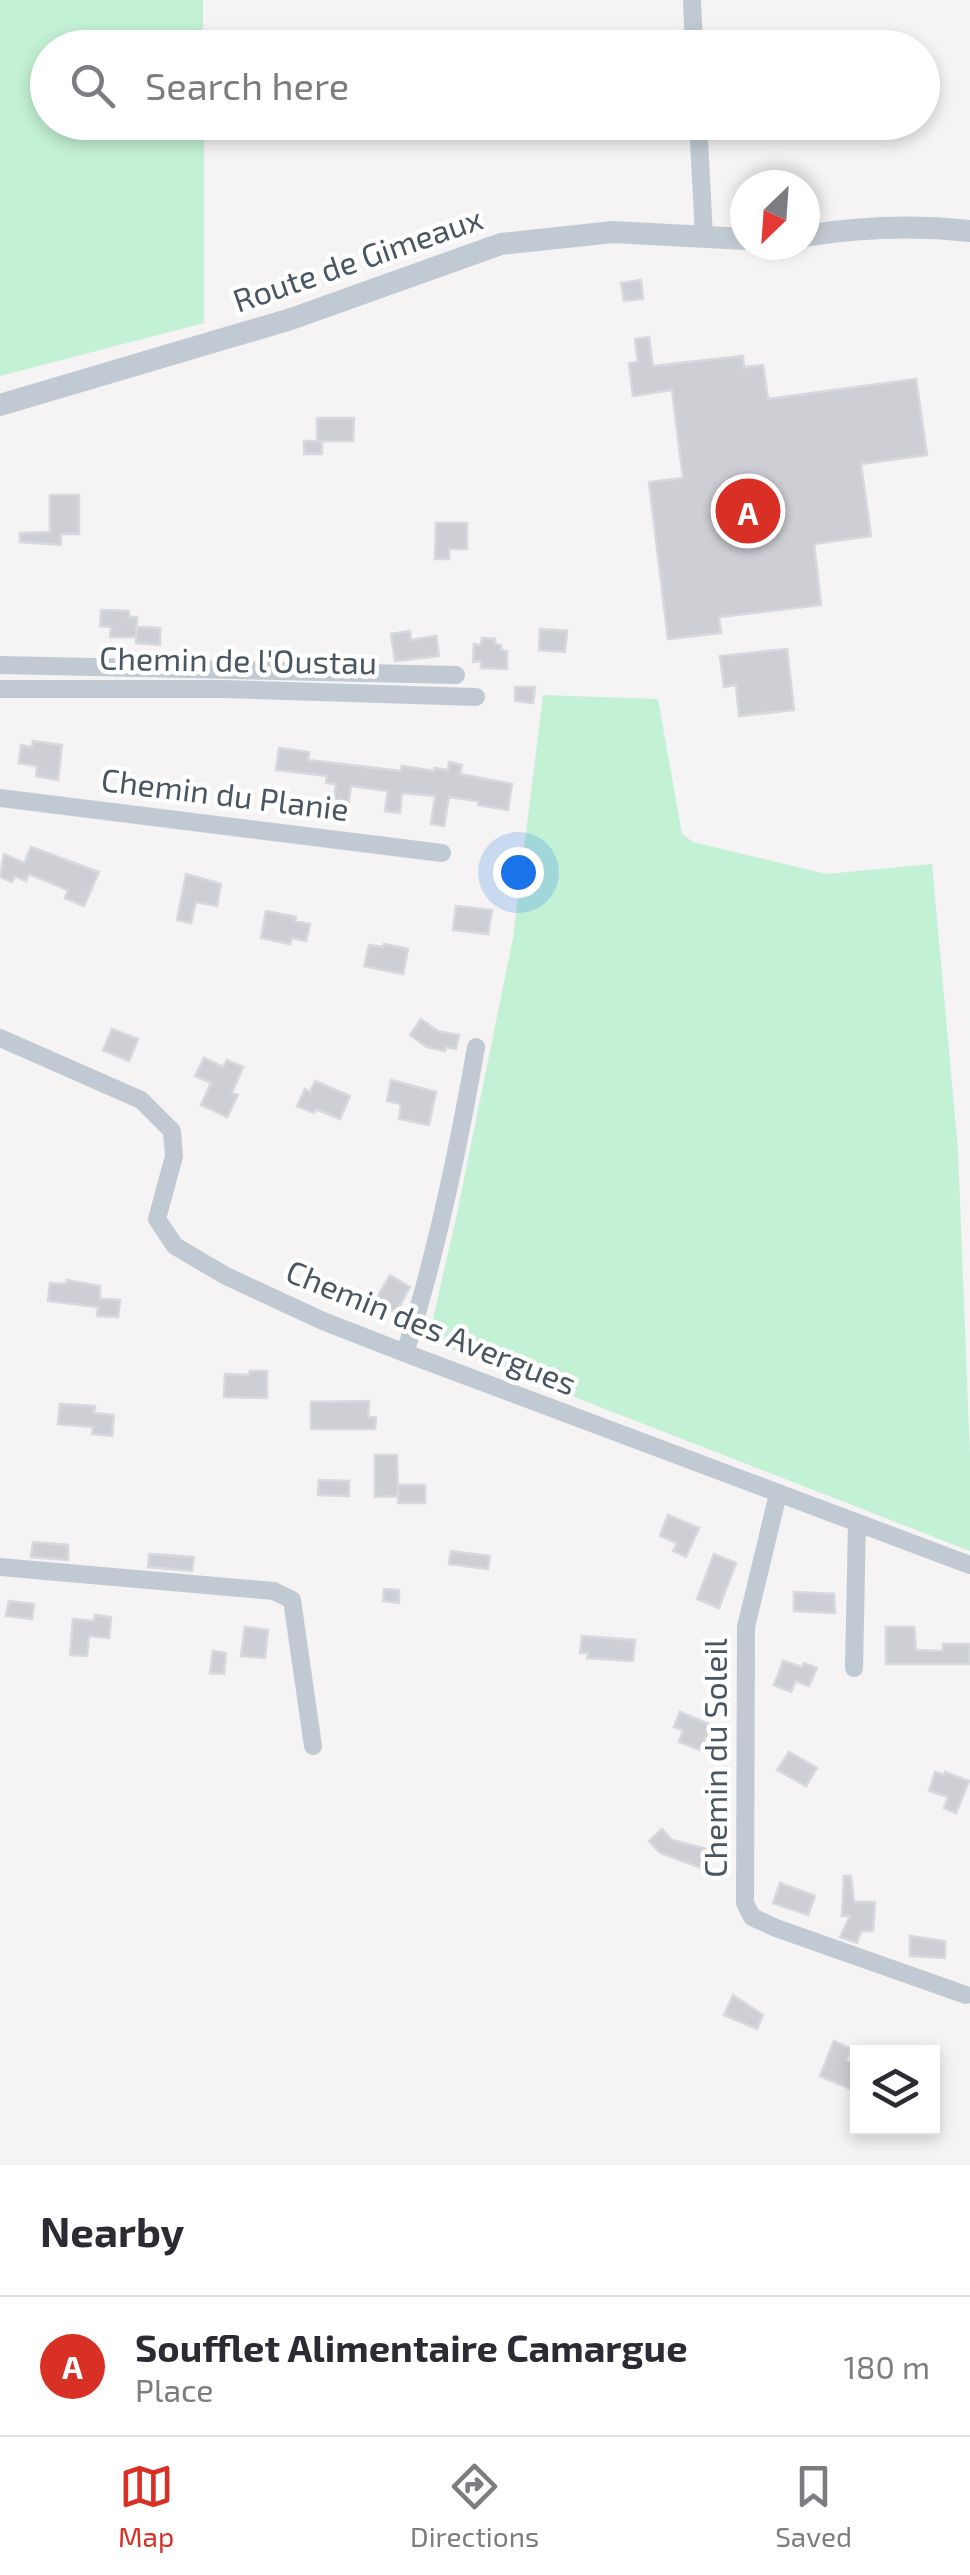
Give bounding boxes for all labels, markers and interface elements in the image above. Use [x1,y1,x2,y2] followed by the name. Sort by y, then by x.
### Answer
[30,30,940,140] search box
[65,58,120,113] icon: search
[145,62,349,108] text: Search here
[730,170,820,260] north arrow
[228,198,487,319] street label: Route de Gimeaux
[716,474,780,548] pin: A
[99,638,377,680] street label: Chemin de l'Oustau
[99,759,351,827] street label: Chemin du Planie
[493,847,544,898] your location
[281,1251,582,1402] street label: Chemin des Avergues
[695,1638,733,1878] street label: Chemin du Soleil
[850,2045,940,2135] map controls
[850,2045,940,2135] button: layers
[40,2205,184,2255] text: Nearby
[135,2324,688,2370] text: Soufflet Alimentaire Camargue
[62,2347,83,2385] text: A
[843,2347,930,2385] text: 180 m
[135,2370,214,2408] text: Place
[118,2459,174,2553] tab: Map
[410,2459,539,2553] tab: Directions
[775,2459,852,2553] tab: Saved

